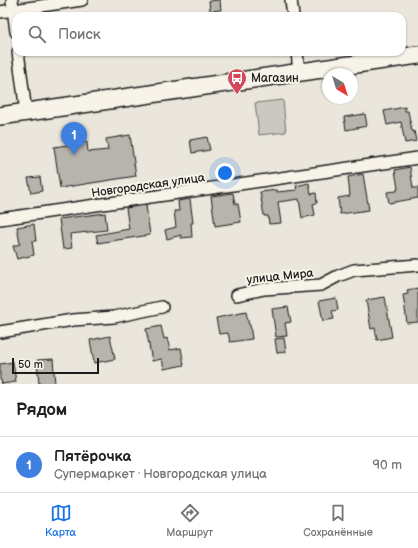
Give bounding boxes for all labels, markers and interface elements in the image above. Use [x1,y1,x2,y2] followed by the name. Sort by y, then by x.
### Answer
[12,12,406,56] search box
[26,23,48,45] icon: search
[58,25,101,44] text: Поиск
[226,67,248,95] bus stop icon: Магазин
[322,68,358,104] north arrow
[251,71,299,86] place label: Магазин
[61,122,87,155] pin: 1
[215,163,235,183] your location
[90,170,206,201] street label: Новгородская улица
[246,266,314,287] street label: улица Мира
[12,356,99,375] scale bar
[18,358,43,371] text: 50 m
[16,400,67,420] text: Рядом
[54,447,131,466] text: Пятёрочка
[26,457,32,473] text: 1
[373,457,402,473] text: 90 m
[54,466,267,482] text: Супермаркет · Новгородская улица
[45,502,76,539] tab: Карта
[166,502,213,539] tab: Маршрут
[303,502,373,539] tab: Сохранённые

